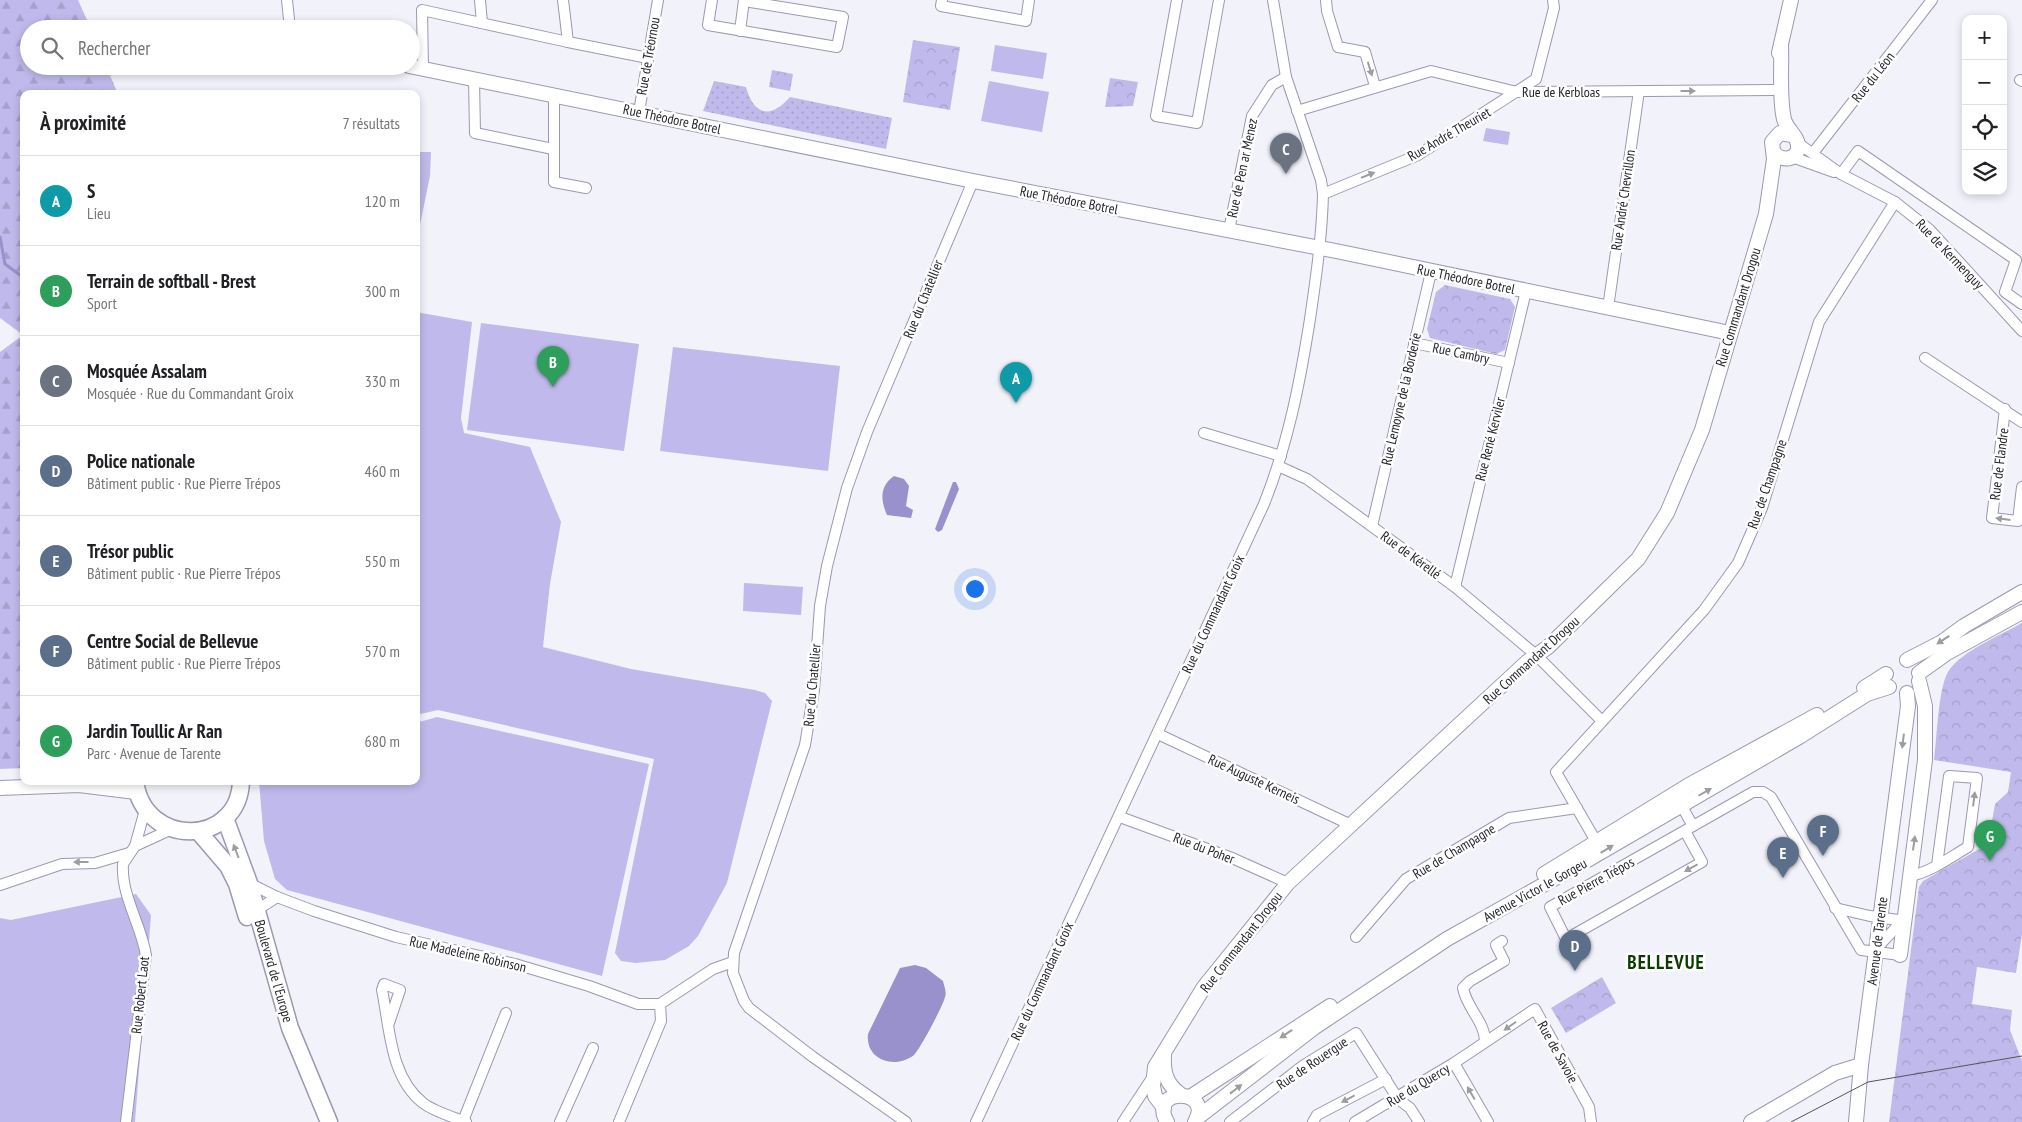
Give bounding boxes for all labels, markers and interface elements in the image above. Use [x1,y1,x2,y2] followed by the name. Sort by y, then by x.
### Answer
[1962,15,2007,195] map controls
[1962,15,2007,60] button: +
[632,16,664,96] street label: Rue de Tréornou
[20,20,420,75] search box
[38,34,66,62] icon: search
[78,36,150,60] text: Rechercher
[1848,48,1898,106] street label: Rue du Léon
[1962,60,2007,105] button: −
[1366,62,1374,77] one-way arrow
[1522,83,1600,101] street label: Rue de Kerbloas
[1680,87,1696,95] one-way arrow
[622,100,723,138] street label: Rue Théodore Botrel
[1404,103,1494,165] street label: Rue André Theuriet
[1962,105,2007,150] button: locate
[40,109,126,136] text: À proximité
[342,113,400,133] text: 7 résultats
[1223,117,1261,219] street label: Rue de Pen ar Menez
[1270,133,1302,174] pin: C
[1607,148,1639,252] street label: Rue André Chevrillon
[1962,150,2007,195] button: layers
[1361,171,1375,179] one-way arrow
[87,179,95,203] text: S
[1019,182,1120,218] street label: Rue Théodore Botrel
[52,191,60,211] text: A
[365,191,400,211] text: 120 m
[87,203,111,223] text: Lieu
[1912,215,1989,293] street label: Rue de Kermenguy
[1711,245,1765,369] street label: Rue Commandant Drogou
[899,257,947,341] street label: Rue du Chatellier
[1416,260,1517,298] street label: Rue Théodore Botrel
[87,269,256,293] text: Terrain de softball - Brest
[52,281,60,301] text: B
[365,281,400,301] text: 300 m
[87,293,117,313] text: Sport
[1377,331,1425,467] street label: Rue Lemoyne de la Borderie
[1431,338,1492,368] street label: Rue Cambry
[537,346,569,387] pin: B
[87,359,207,383] text: Mosquée Assalam
[1000,362,1032,403] pin: A
[52,371,60,391] text: C
[365,371,400,391] text: 330 m
[87,383,294,403] text: Mosquée · Rue du Commandant Groix
[1471,395,1509,483] street label: Rue René Kerviler
[1986,427,2012,501] street label: Rue de Flandre
[1743,437,1791,531] street label: Rue de Champagne
[87,449,195,473] text: Police nationale
[52,461,60,481] text: D
[365,461,400,481] text: 460 m
[87,473,281,493] text: Bâtiment public · Rue Pierre Trépos
[1995,515,2011,523] one-way arrow
[1377,527,1445,583] street label: Rue de Kérellé
[87,539,174,563] text: Trésor public
[53,551,59,571] text: E
[365,551,400,571] text: 550 m
[1178,552,1248,676] street label: Rue du Commandant Groix
[87,563,281,583] text: Bâtiment public · Rue Pierre Trépos
[962,576,988,602] your location
[1479,612,1583,708] street label: Rue Commandant Drogou
[87,629,258,653] text: Centre Social de Bellevue
[1936,636,1950,645] one-way arrow
[53,641,59,661] text: F
[365,641,400,661] text: 570 m
[799,642,825,727] street label: Rue du Chatellier
[87,653,281,673] text: Bâtiment public · Rue Pierre Trépos
[87,719,222,743] text: Jardin Toullic Ar Ran
[52,731,60,751] text: G
[365,731,400,751] text: 680 m
[1899,734,1907,750] one-way arrow
[87,743,221,763] text: Parc · Avenue de Tarente
[1205,750,1303,808] street label: Rue Auguste Kerneis
[1699,787,1712,796] one-way arrow
[1970,791,1978,807] one-way arrow
[1807,815,1839,856] pin: F
[1409,819,1499,883] street label: Rue de Champagne
[1974,820,2006,861] pin: G
[1171,828,1237,868] street label: Rue du Poher
[1910,835,1918,851] one-way arrow
[1767,837,1799,878] pin: E
[232,843,240,858] one-way arrow
[1601,844,1614,853] one-way arrow
[1555,853,1637,909] street label: Rue Pierre Trépos
[1480,854,1590,926] street label: Avenue Victor le Gorgeu
[73,858,89,866] one-way arrow
[1684,864,1697,873] one-way arrow
[1196,888,1286,996] street label: Rue Commandant Drogou
[1863,896,1891,986] street label: Avenue de Tarente
[251,918,297,1025] street label: Boulevard de l'Europe
[1007,919,1077,1043] street label: Rue du Commandant Groix
[1559,930,1591,971] pin: D
[408,932,528,976] street label: Rue Madeleine Robinson
[1627,950,1705,974] district label: BELLEVUE
[127,955,153,1035] street label: Rue Robert Laot
[1534,1018,1583,1086] street label: Rue de Savoie
[1503,1021,1517,1031] one-way arrow
[1279,1030,1293,1039] one-way arrow
[1273,1032,1351,1093] street label: Rue de Rouergue
[1383,1059,1453,1111] street label: Rue du Quercy
[1229,1083,1242,1094] one-way arrow
[1467,1085,1475,1100] one-way arrow
[1341,1095,1355,1103] one-way arrow

